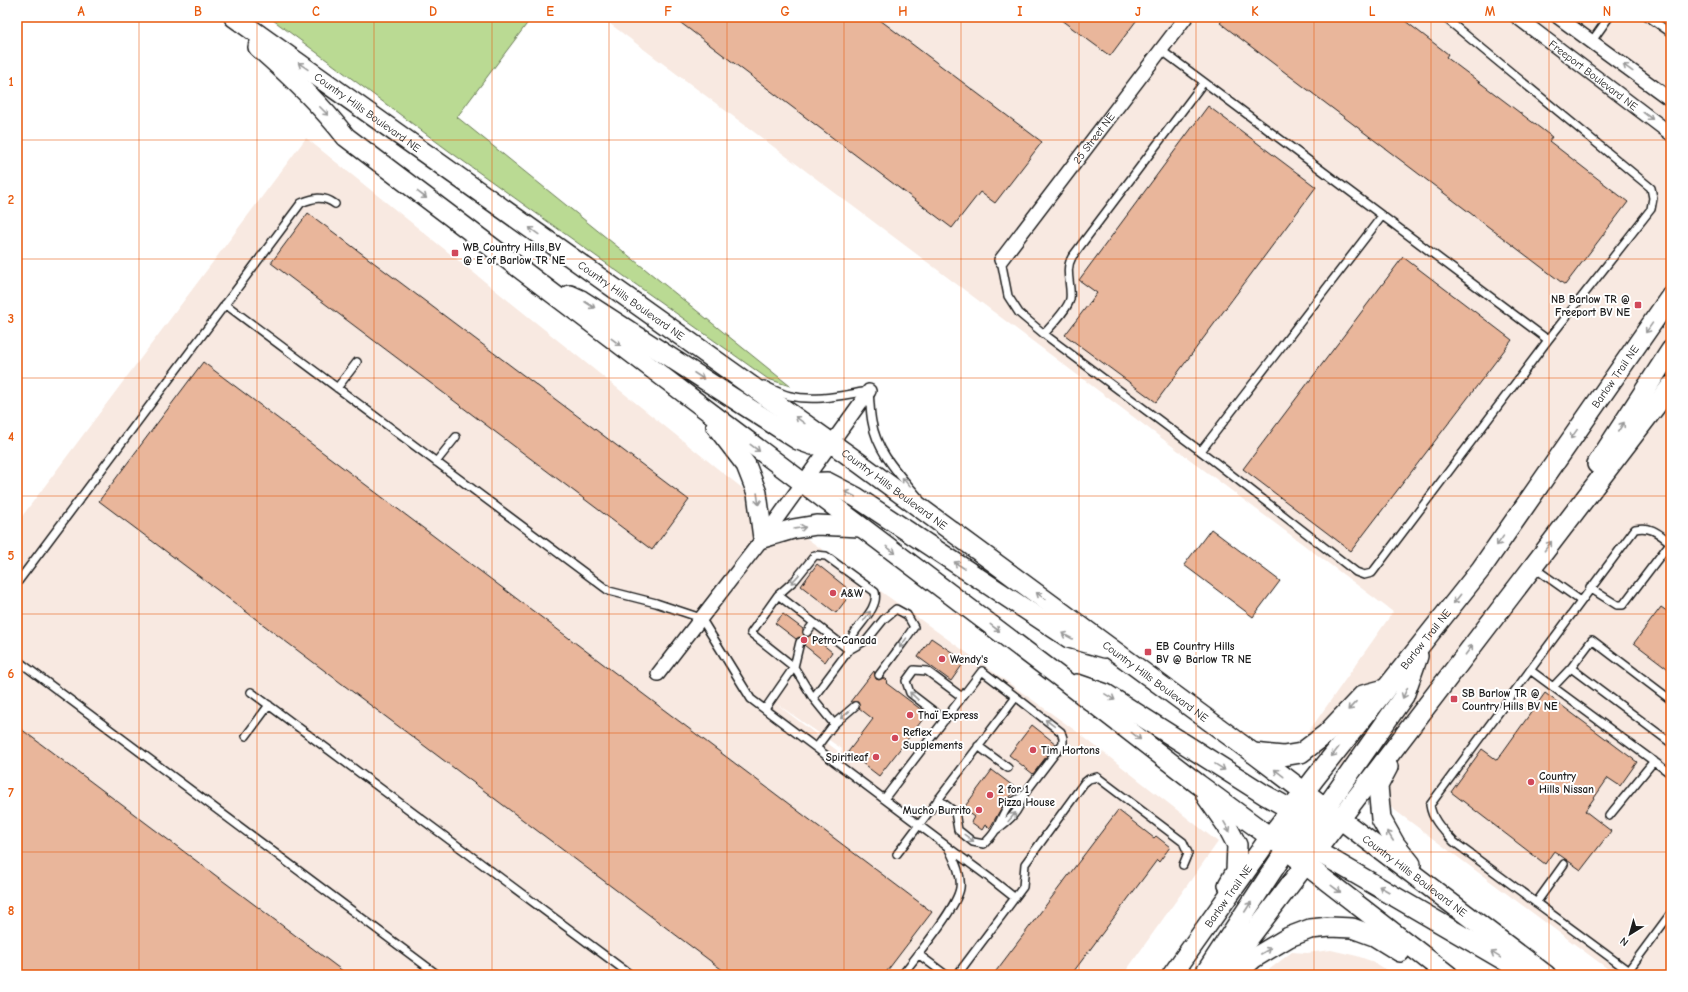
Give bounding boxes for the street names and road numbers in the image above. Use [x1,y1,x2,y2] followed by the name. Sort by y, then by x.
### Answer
[1546,37,1641,113] street label: Freeport Boulevard NE
[312,70,424,155] street label: Country Hills Boulevard NE
[1070,110,1117,166] street label: 25 Street NE
[576,258,687,343] street label: Country Hills Boulevard NE
[1589,342,1642,410] street label: Barlow Trail NE
[839,446,950,532] street label: Country Hills Boulevard NE
[1397,606,1454,672] street label: Barlow Trail NE
[1100,638,1211,725] street label: Country Hills Boulevard NE
[1360,832,1470,920] street label: Country Hills Boulevard NE
[1202,862,1255,930] street label: Barlow Trail NE

